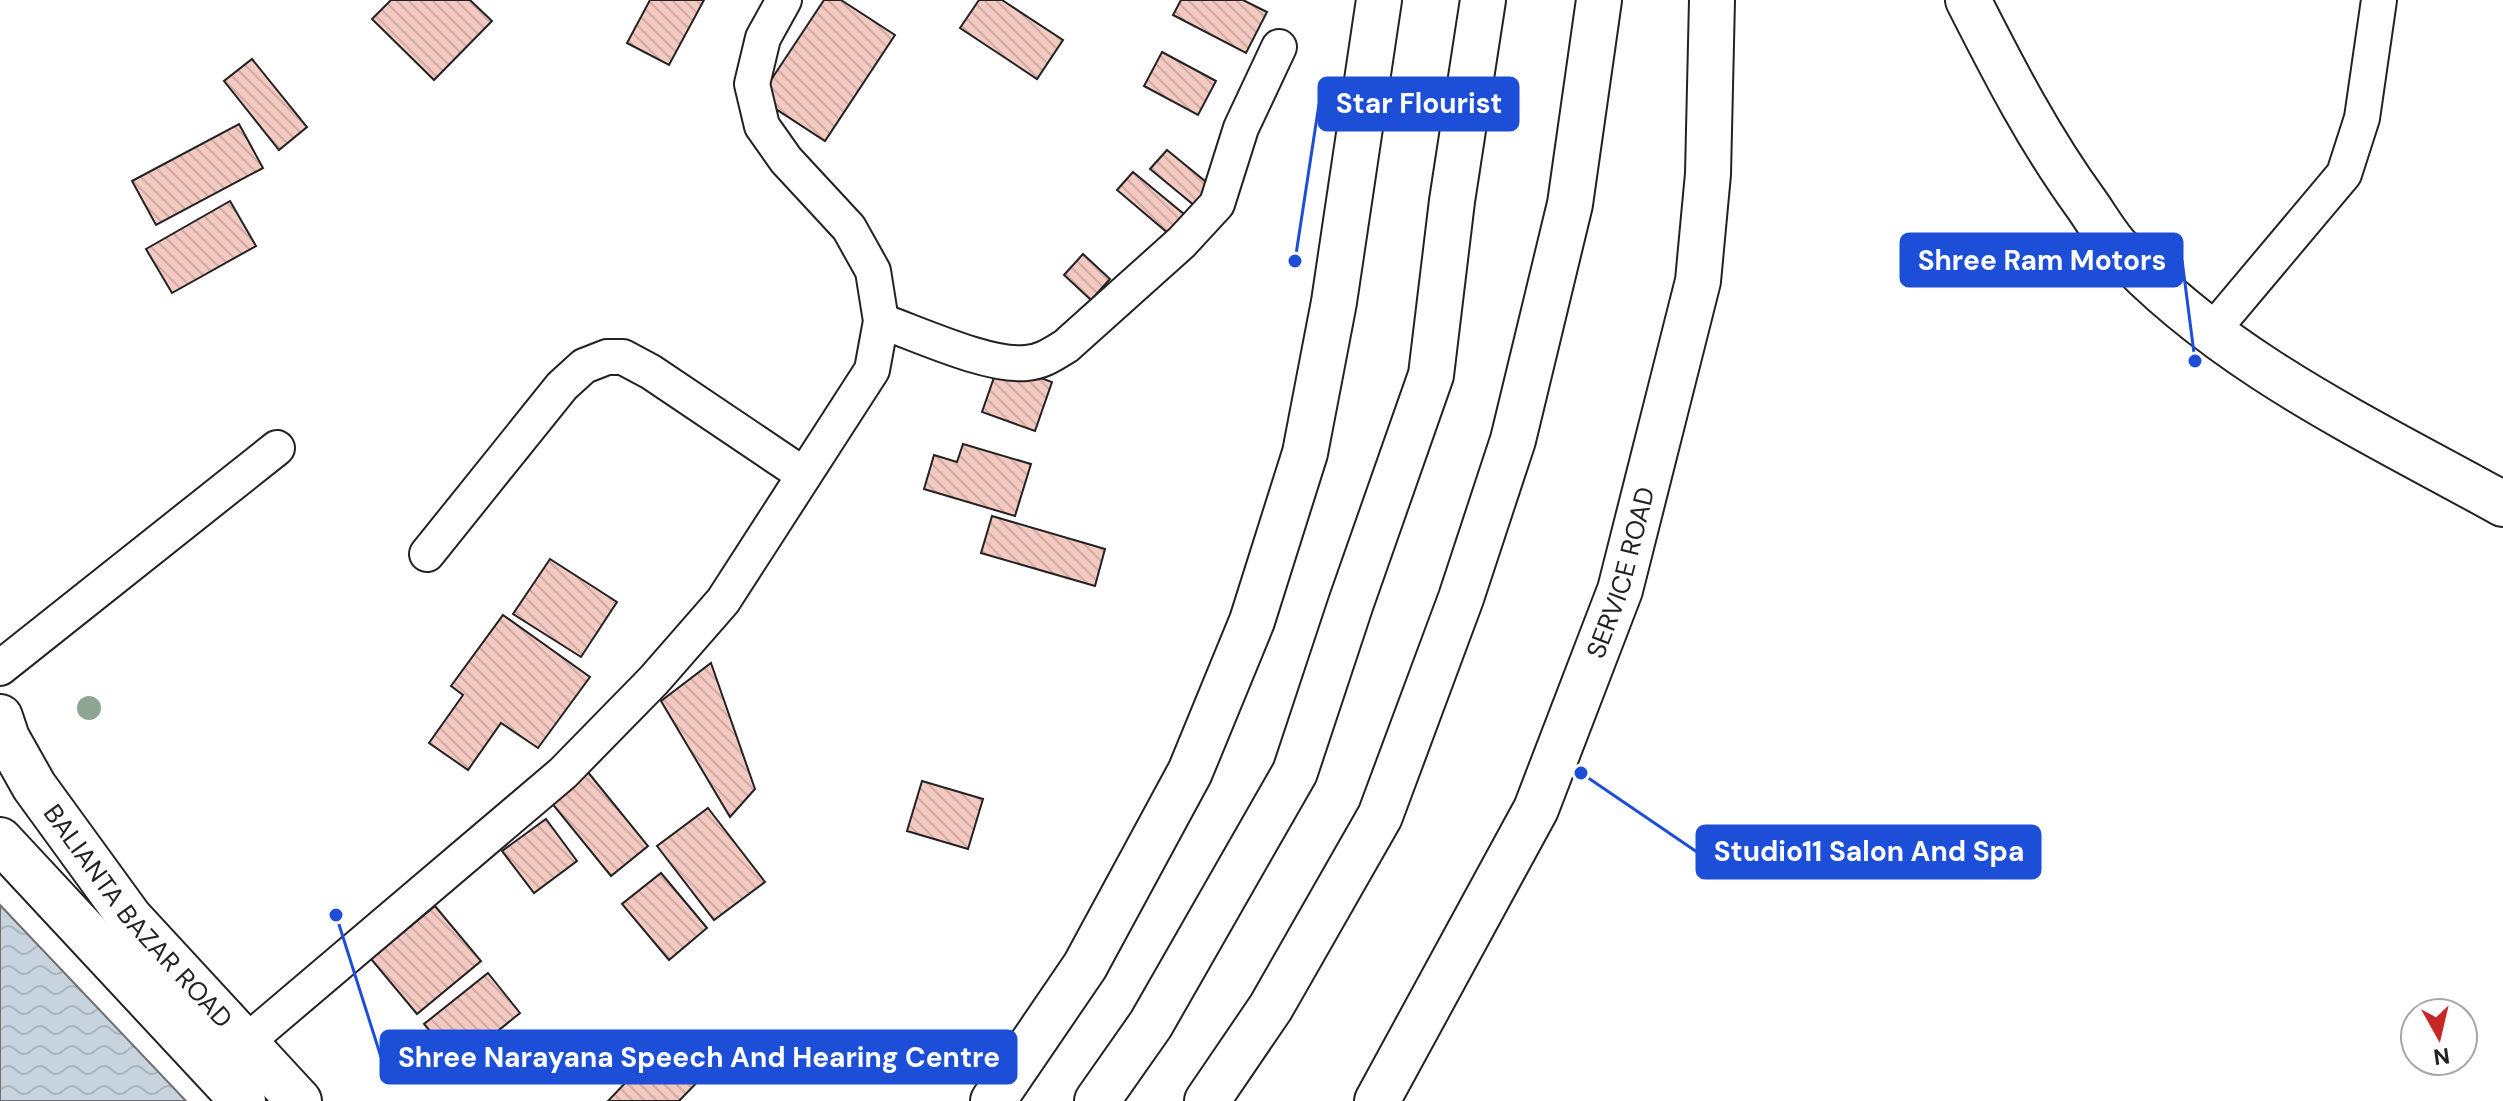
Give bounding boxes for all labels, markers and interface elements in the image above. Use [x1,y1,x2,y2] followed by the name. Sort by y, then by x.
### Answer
[1319,78,1518,130] callout: Star Flourist
[1336,85,1502,122] text: Star Flourist
[1901,234,2182,286] callout: Shree Ram Motors
[1918,242,2166,279] text: Shree Ram Motors
[1578,483,1662,663] street label: SERVICE ROAD
[36,798,240,1035] street label: BALIANTA BAZAR ROAD
[1697,826,2040,878] callout: Studio11 Salon And Spa
[1714,833,2024,870] text: Studio11 Salon And Spa
[2399,997,2479,1077] north arrow
[381,1031,1016,1083] callout: Shree Narayana Speech And Hearing Centre
[398,1039,1000,1076] text: Shree Narayana Speech And Hearing Centre
[2432,1041,2452,1072] text: N

